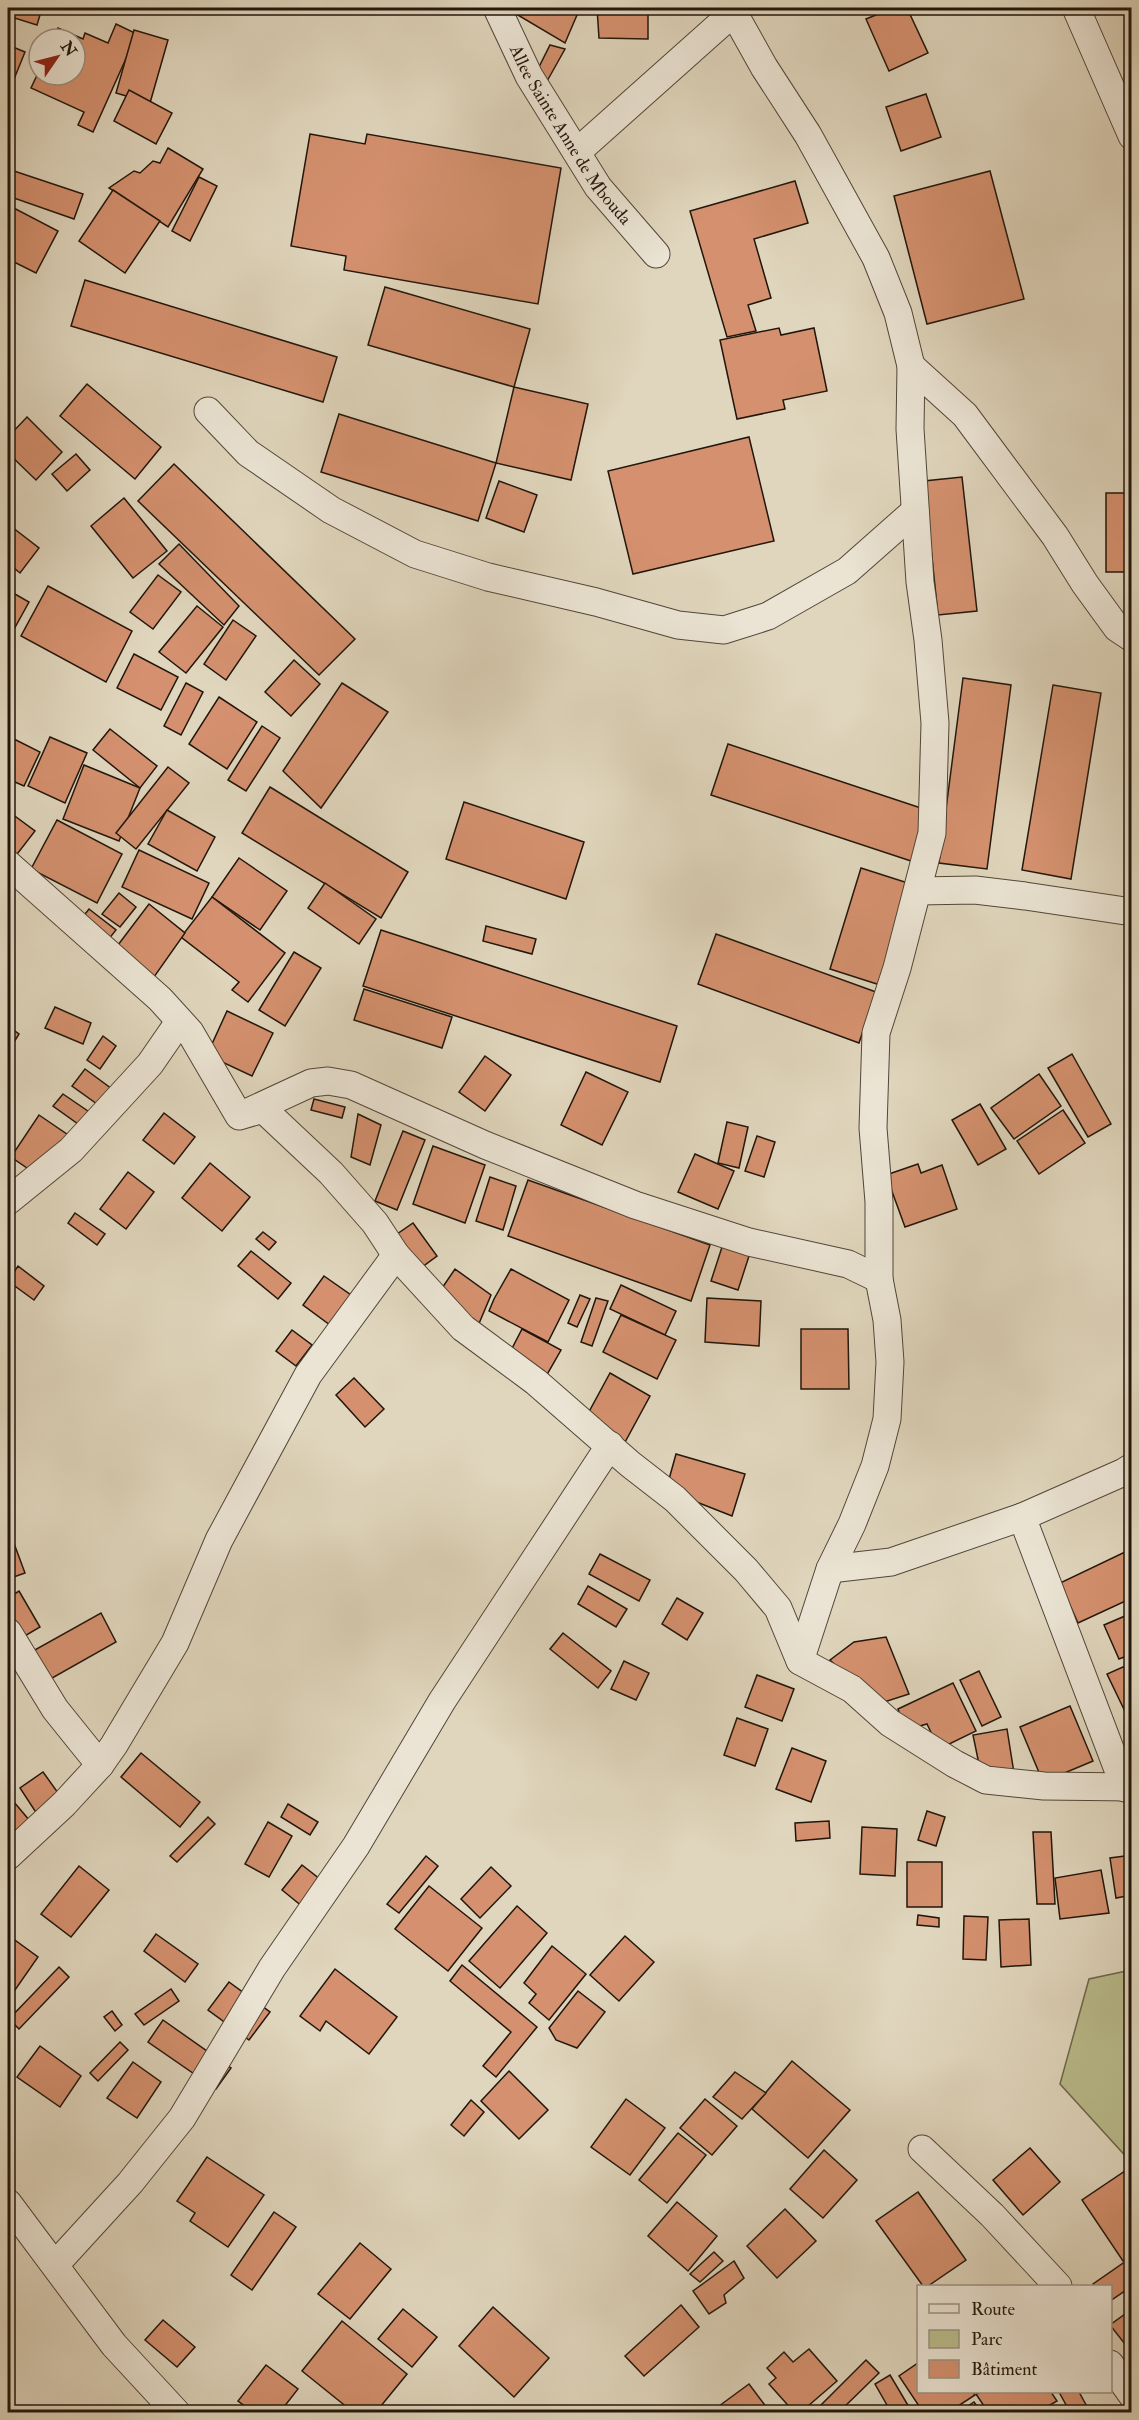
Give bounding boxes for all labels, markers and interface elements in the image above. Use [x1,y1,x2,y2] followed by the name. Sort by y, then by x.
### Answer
[27,27,87,87] north arrow
[56,37,81,61] text: N
[504,40,637,230] street label: Allee Sainte Anne de Mbouda
[917,2285,1112,2393] legend
[971,2298,1015,2321] text: Route
[971,2328,1002,2351] text: Parc
[971,2358,1037,2381] text: Bâtiment

